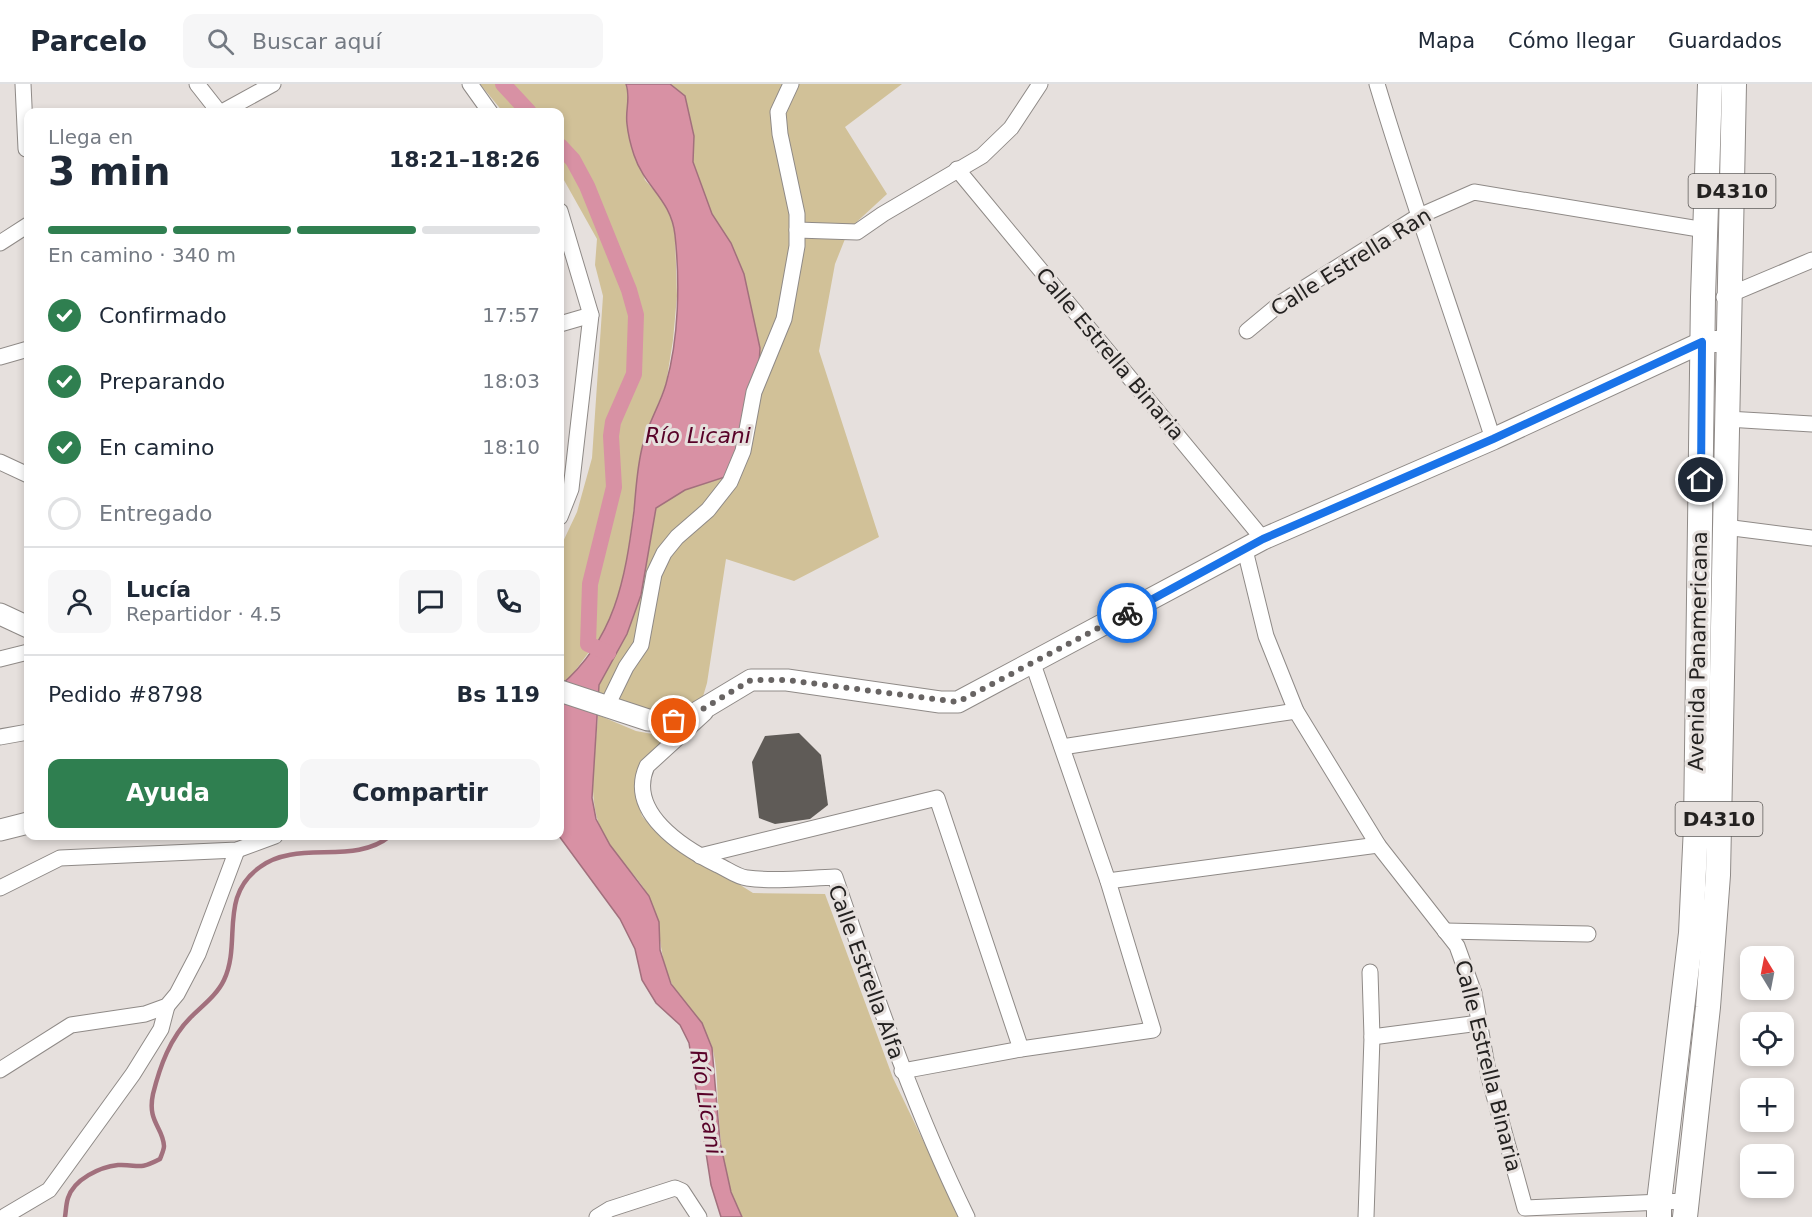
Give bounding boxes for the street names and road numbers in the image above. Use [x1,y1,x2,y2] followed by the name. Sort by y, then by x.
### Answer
[1688,174,1776,208] road number: D4310
[1267,203,1435,321] street label: Calle Estrella Ran
[1031,263,1189,445] street label: Calle Estrella Binaria
[1684,531,1712,771] street label: Avenida Panamericana
[1676,802,1762,836] road number: D4310
[823,881,909,1063] street label: Calle Estrella Alfa
[1450,958,1526,1174] street label: Calle Estrella Binaria

